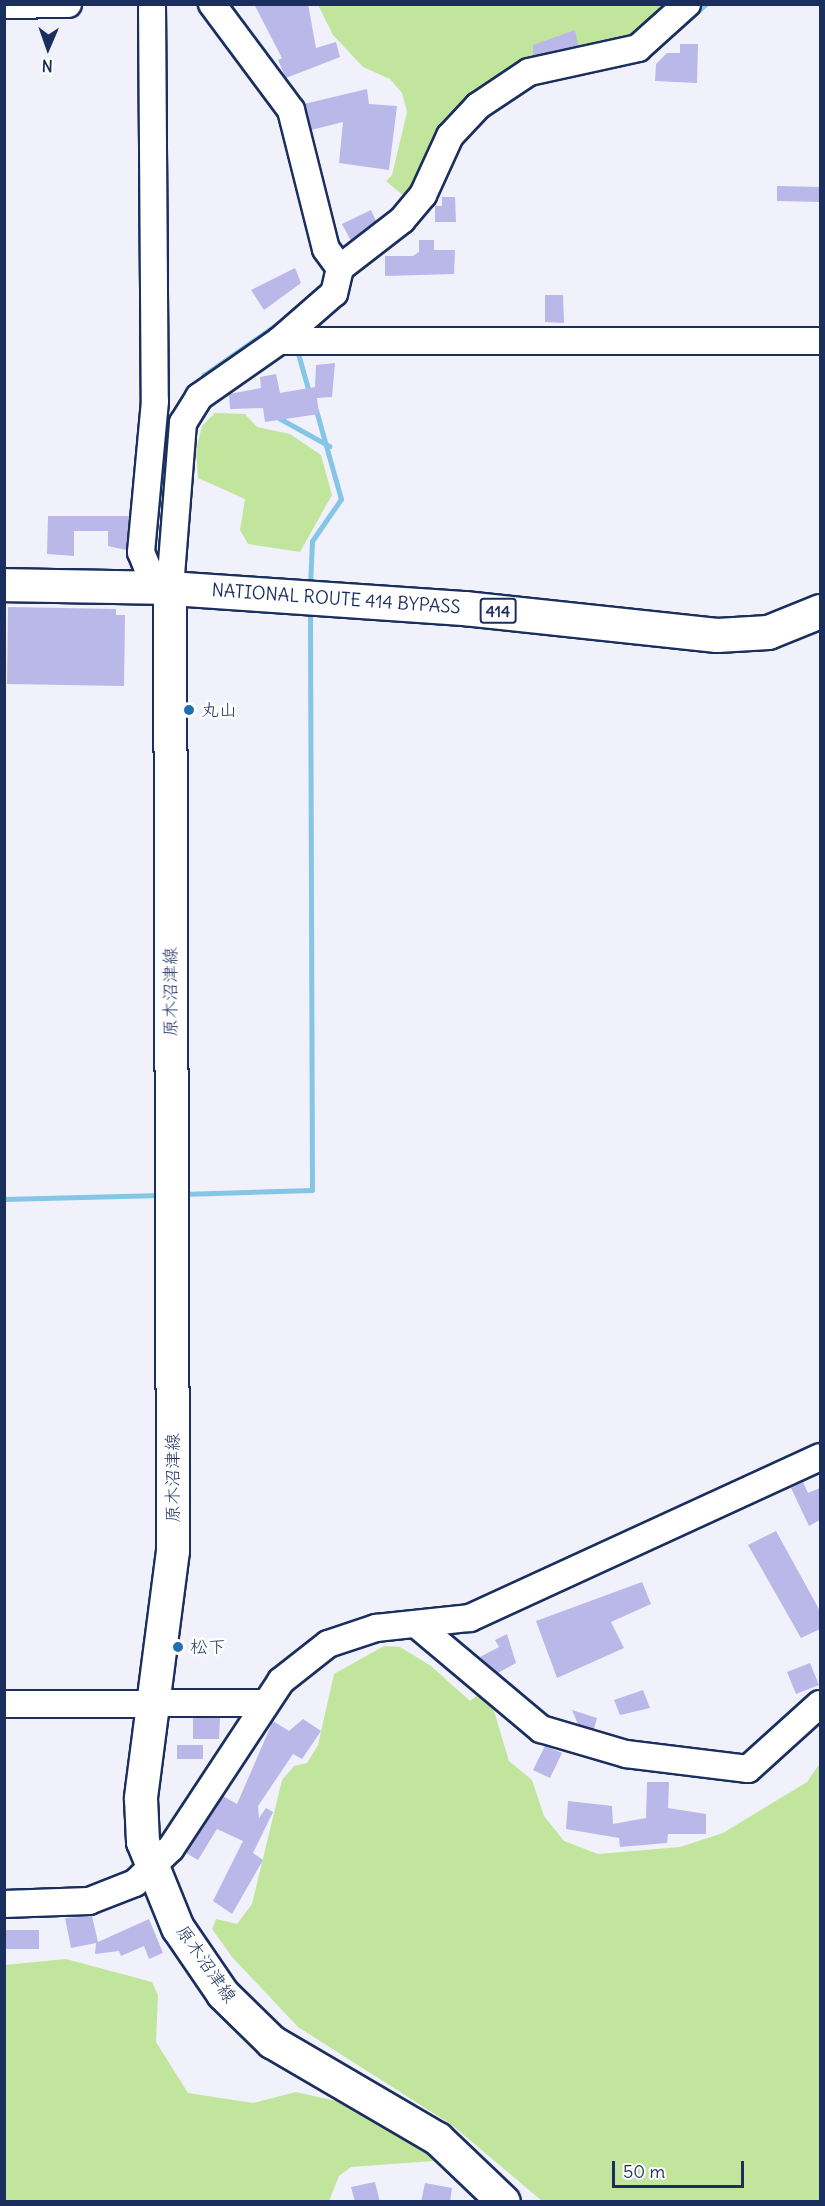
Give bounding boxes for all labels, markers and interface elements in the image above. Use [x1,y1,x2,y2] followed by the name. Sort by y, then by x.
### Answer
[18,18,78,78] north arrow
[41,56,53,76] text: N
[211,580,461,618] street label: NATIONAL ROUTE 414 BYPASS
[478,598,518,624] road number: 414
[201,699,237,721] place label: 丸山
[182,703,196,717] marker: 丸山
[160,947,182,1037] street label: 原木沼津線
[162,1433,184,1523] street label: 原木沼津線
[190,1636,226,1658] place label: 松下
[171,1640,185,1654] marker: 松下
[171,1921,241,2007] street label: 原木沼津線
[615,2149,747,2187] scale bar
[623,2160,665,2183] text: 50 m

